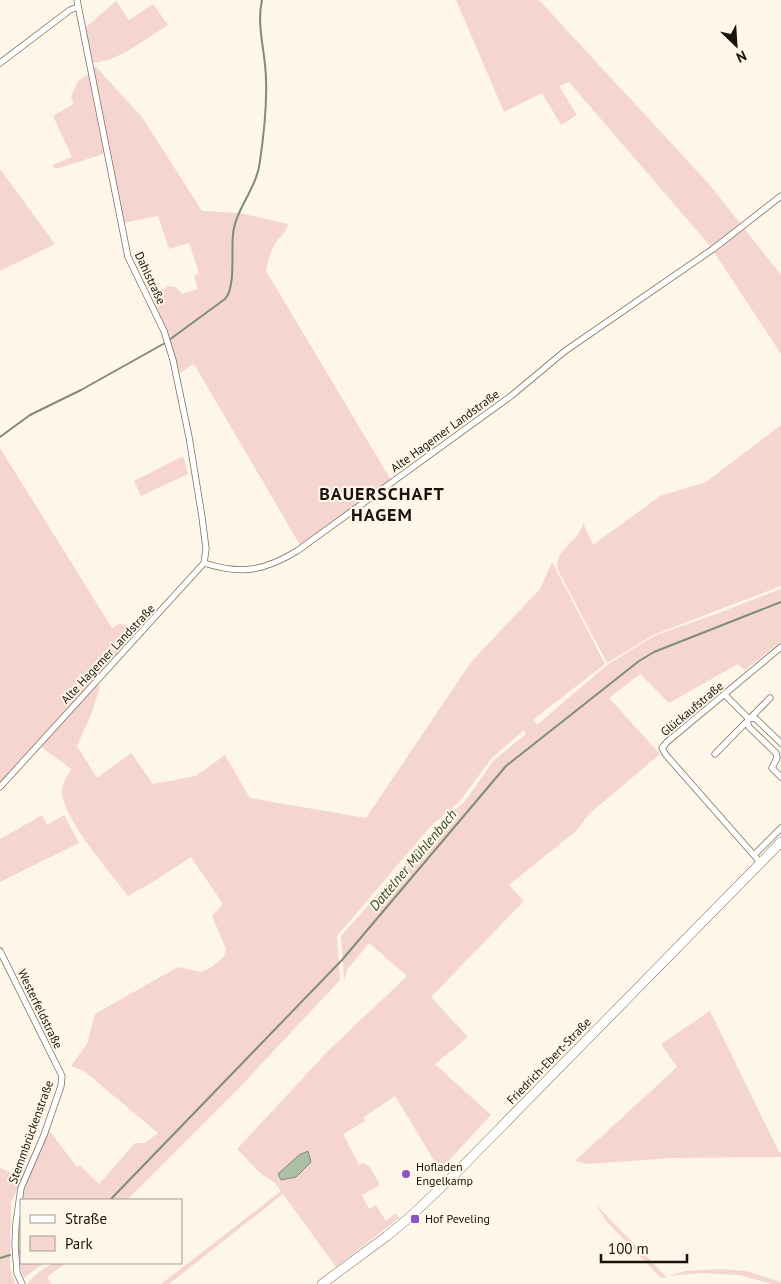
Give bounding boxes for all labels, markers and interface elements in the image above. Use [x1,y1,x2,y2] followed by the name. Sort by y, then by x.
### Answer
[711,20,761,70] north arrow
[734,47,749,67] text: N
[132,249,169,306] street label: Dahlstraße
[387,386,502,475] street label: Alte Hagemer Landstraße
[319,482,445,526] district label: BAUERSCHAFT HAGEM
[58,601,158,707] street label: Alte Hagemer Landstraße
[657,678,726,739] street label: Glückaufstraße
[365,806,461,914] water label: Dattelner Mühlenbach
[15,966,66,1051] street label: Westerfeldstraße
[503,1014,594,1107] street label: Friedrich-Ebert-Straße
[5,1078,56,1186] street label: Stemmbrückenstraße
[416,1159,473,1188] place label: Hofladen Engelkamp
[400,1168,412,1180] marker: Hofladen Engelkamp
[20,1199,182,1264] legend
[65,1209,107,1228] text: Straße
[425,1211,490,1226] place label: Hof Peveling
[409,1213,421,1225] marker: Hof Peveling
[601,1232,687,1264] scale bar
[65,1234,93,1253] text: Park
[608,1239,649,1258] text: 100 m

